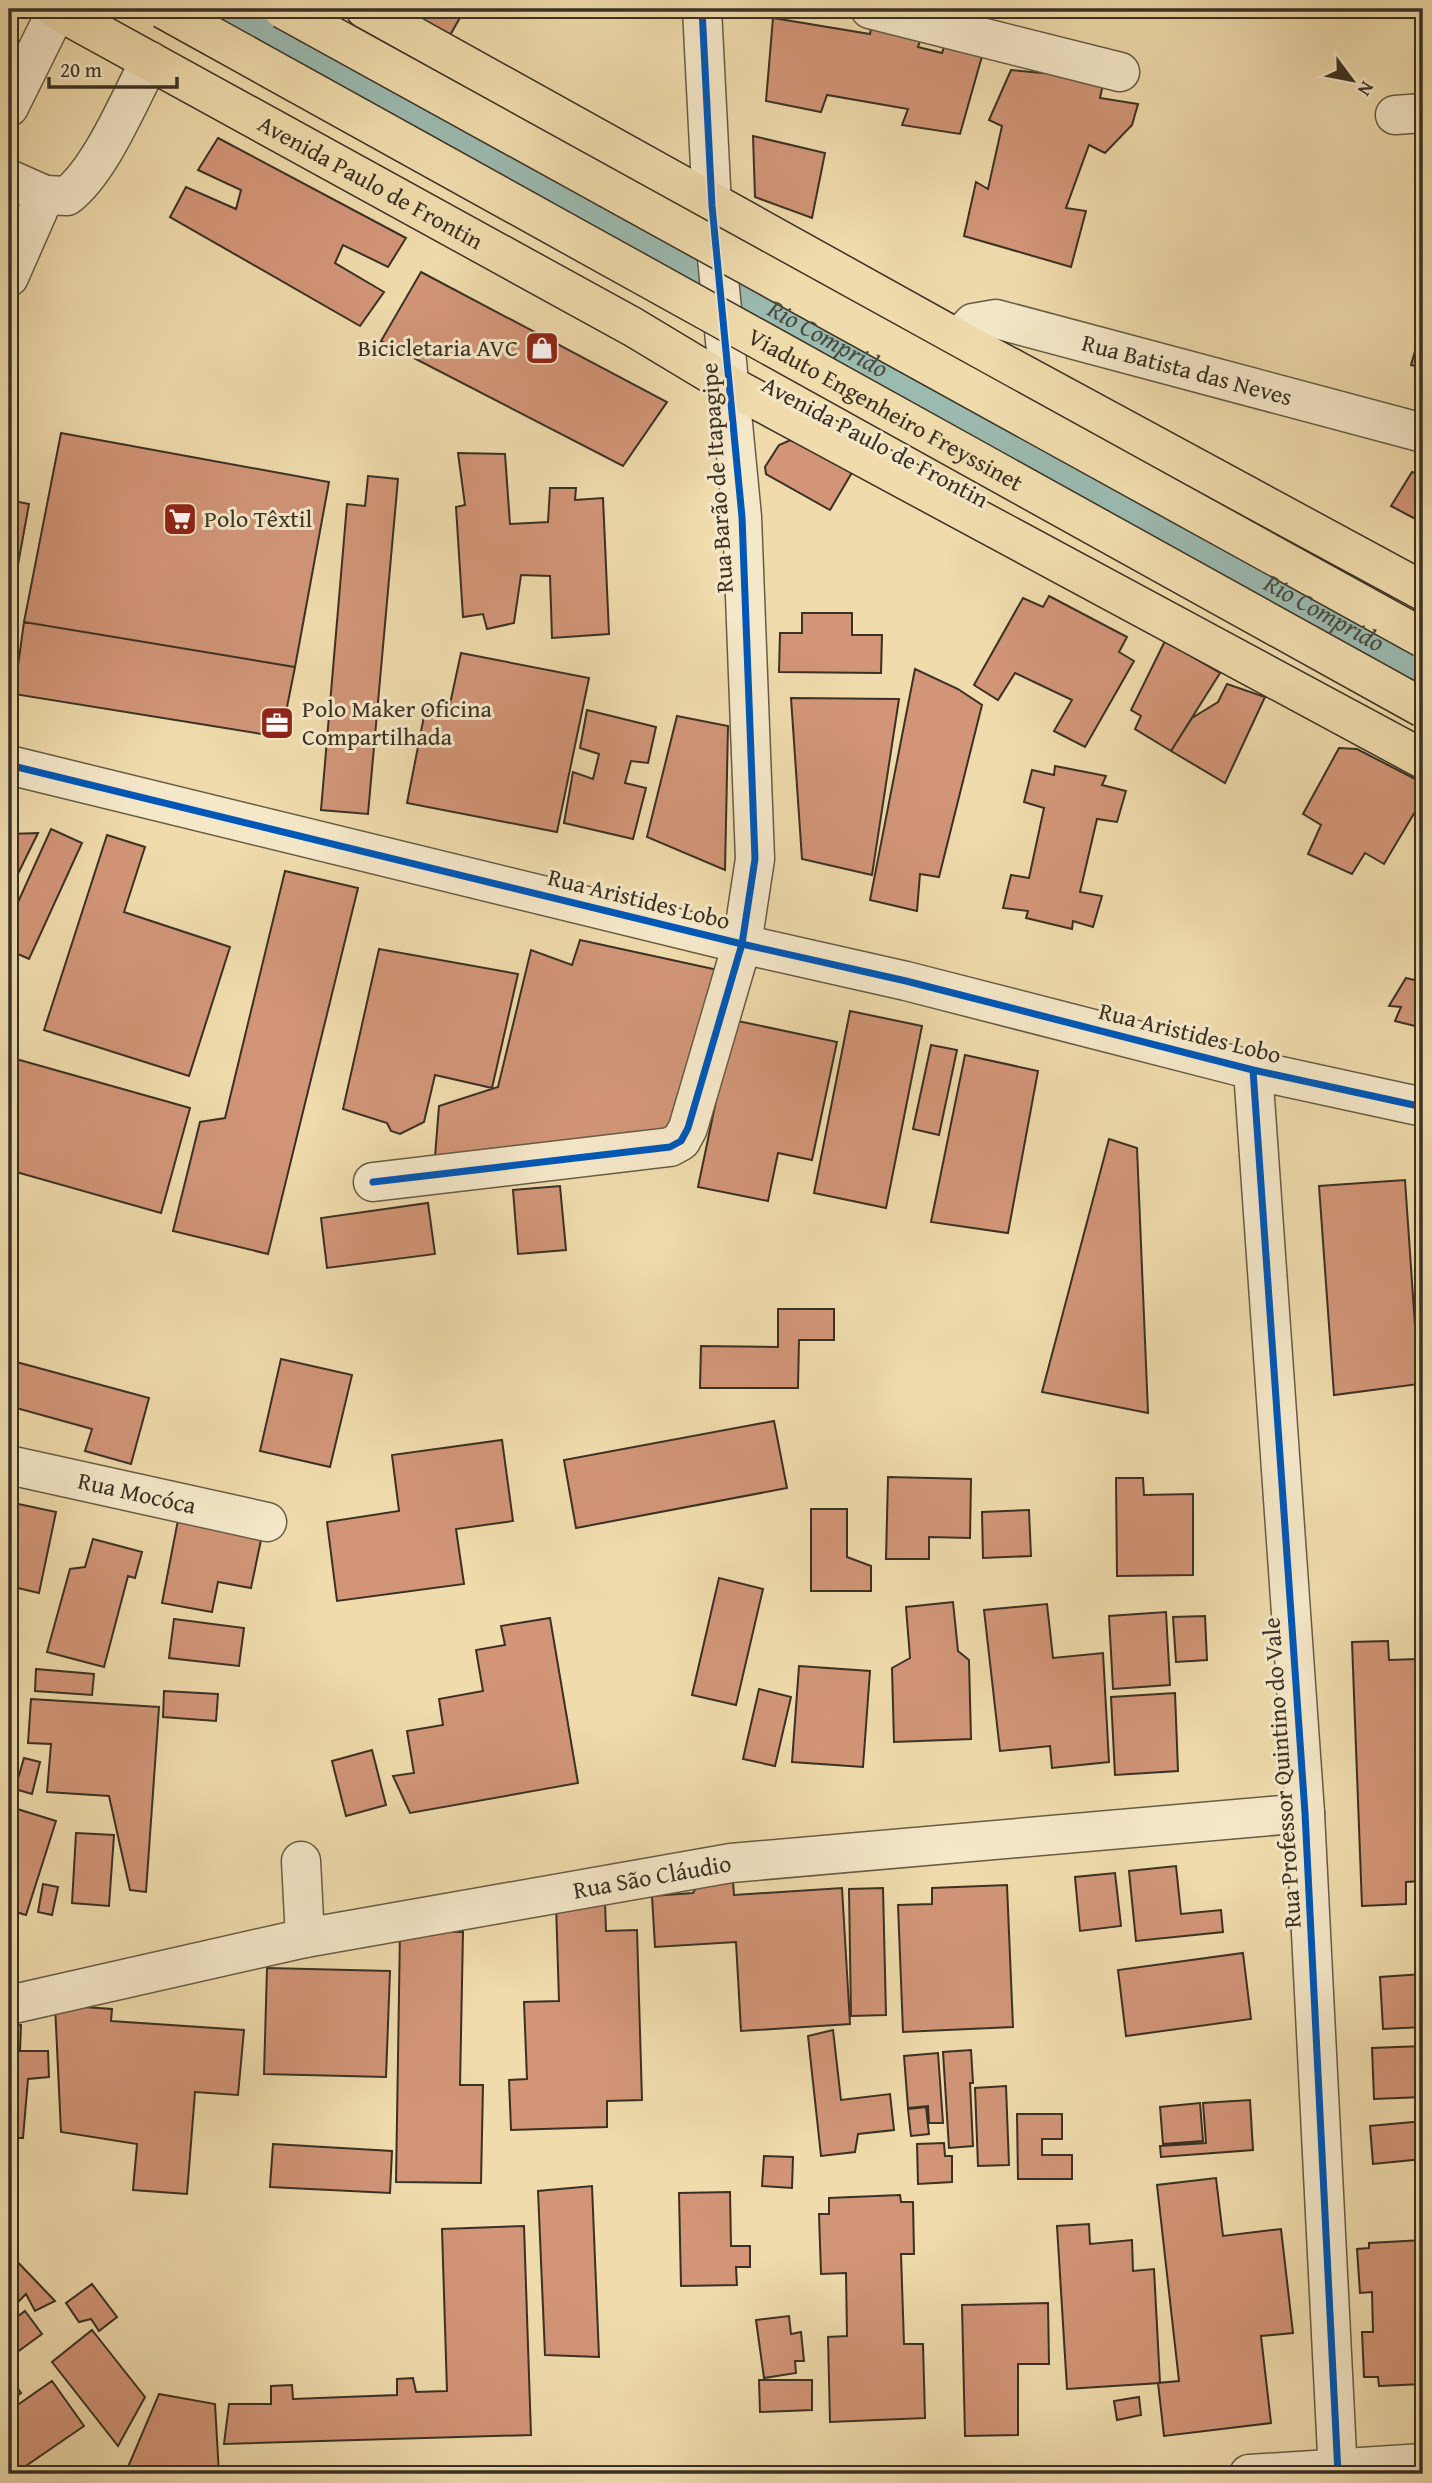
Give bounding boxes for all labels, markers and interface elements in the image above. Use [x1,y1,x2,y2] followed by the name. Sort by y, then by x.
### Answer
[49,46,177,90] scale bar
[1316,46,1386,116] north arrow
[60,54,102,85] text: 20 m
[1351,76,1382,102] text: N
[252,106,490,258] street label: Avenida Paulo de Frontin
[760,288,896,387] water label: Rio Comprido
[741,319,1030,500] street label: Viaduto Engenheiro Freyssinet
[1078,325,1296,414] street label: Rua Batista das Neves
[523,329,561,367] shop icon: Bicicletaria AVC
[357,330,518,365] place label: Bicicletaria AVC
[691,362,742,594] street label: Rua Barão de Itapagipe
[756,367,995,516] street label: Avenida Paulo de Frontin
[161,500,199,538] supermarket icon: Polo Têxtil
[204,501,313,536] place label: Polo Têxtil
[1256,562,1392,661] water label: Rio Comprido
[302,691,492,754] place label: Polo Maker Oficina Compartilhada
[258,704,296,742] office icon: Polo Maker Oficina Compartilhada
[544,859,734,938] street label: Rua Aristides Lobo
[1095,993,1285,1072] street label: Rua Aristides Lobo
[75,1463,200,1523] street label: Rua Mocóca
[1253,1616,1310,1930] street label: Rua Professor Quintino do Vale
[570,1845,734,1907] street label: Rua São Cláudio

